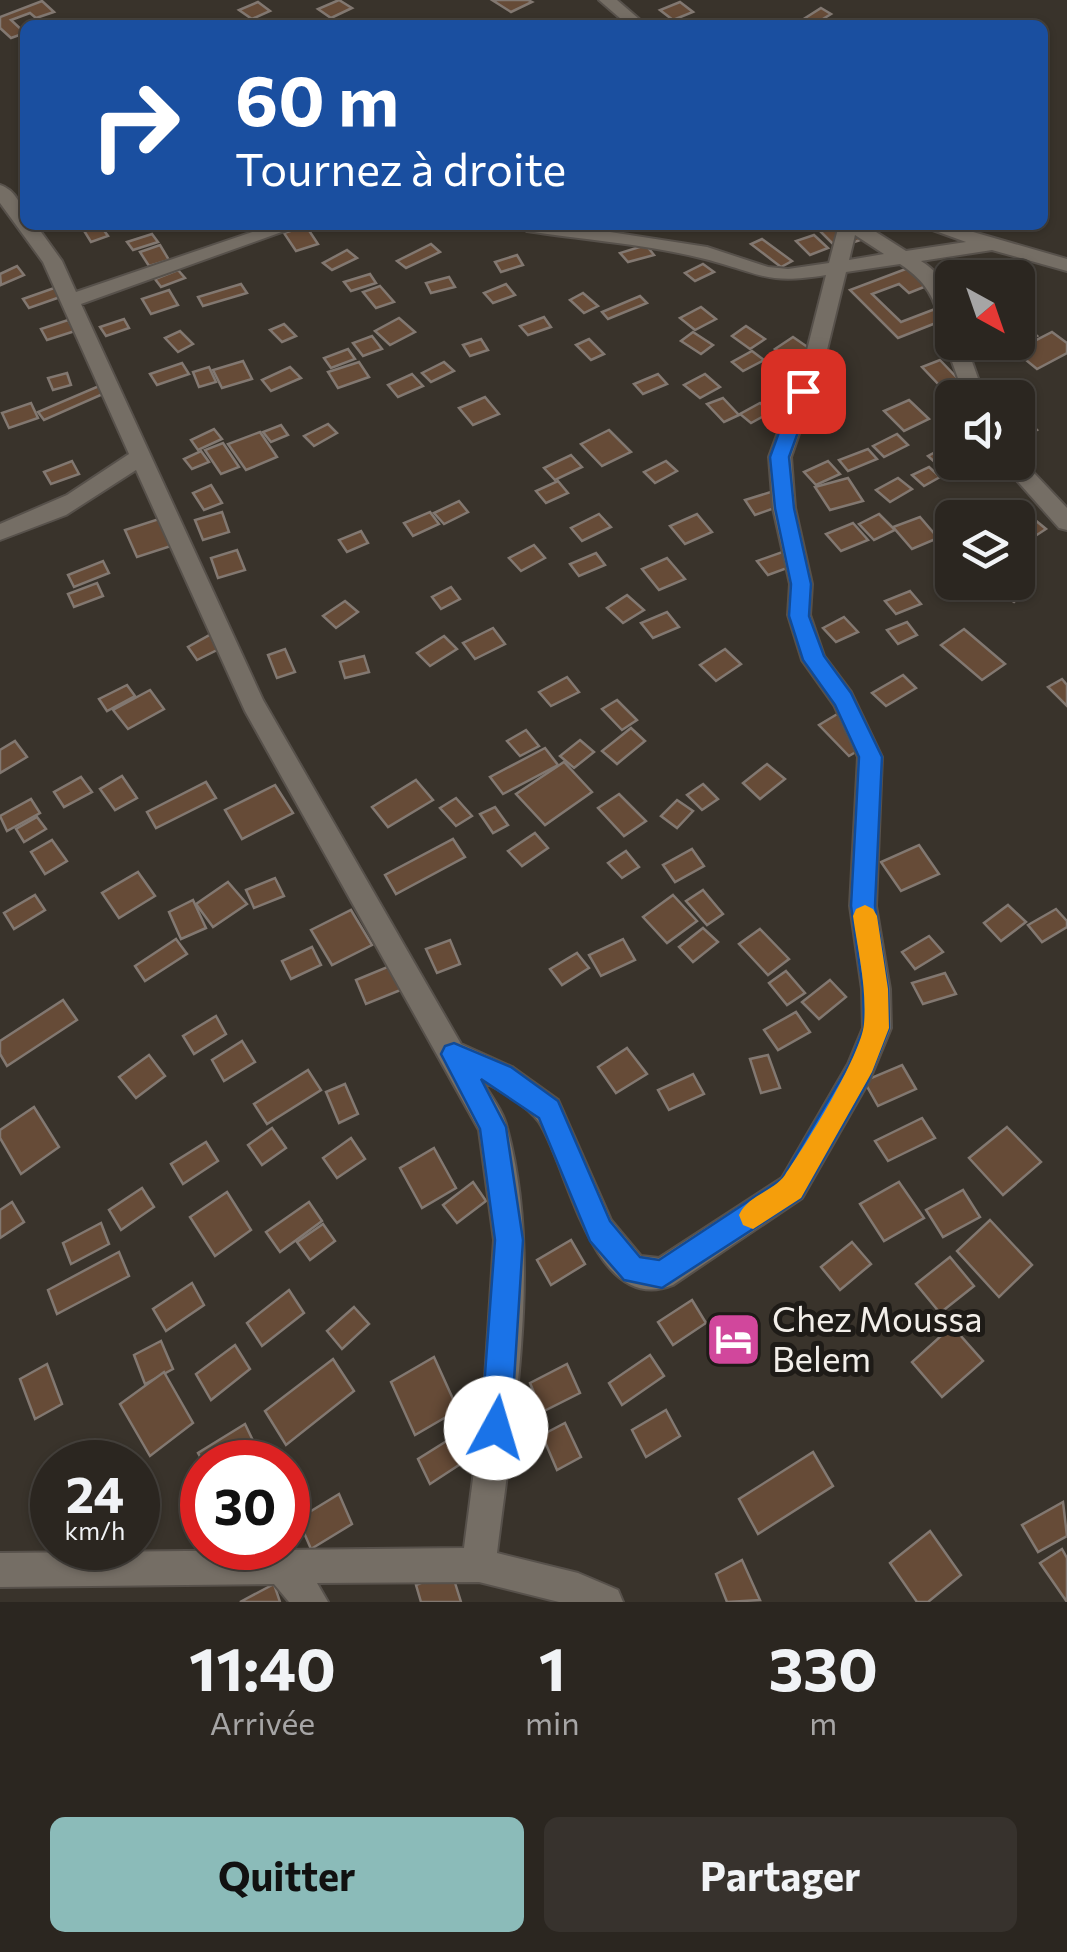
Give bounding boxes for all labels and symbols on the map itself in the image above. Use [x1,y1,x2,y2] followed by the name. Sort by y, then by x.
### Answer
[935,260,1035,360] north arrow
[761,349,846,434] pin
[772,1296,983,1379] place label: Chez Moussa Belem
[703,1310,763,1370] hotel icon: Chez Moussa Belem
[444,1376,548,1480] position arrow
[180,1440,310,1570] speed limit sign: 30

